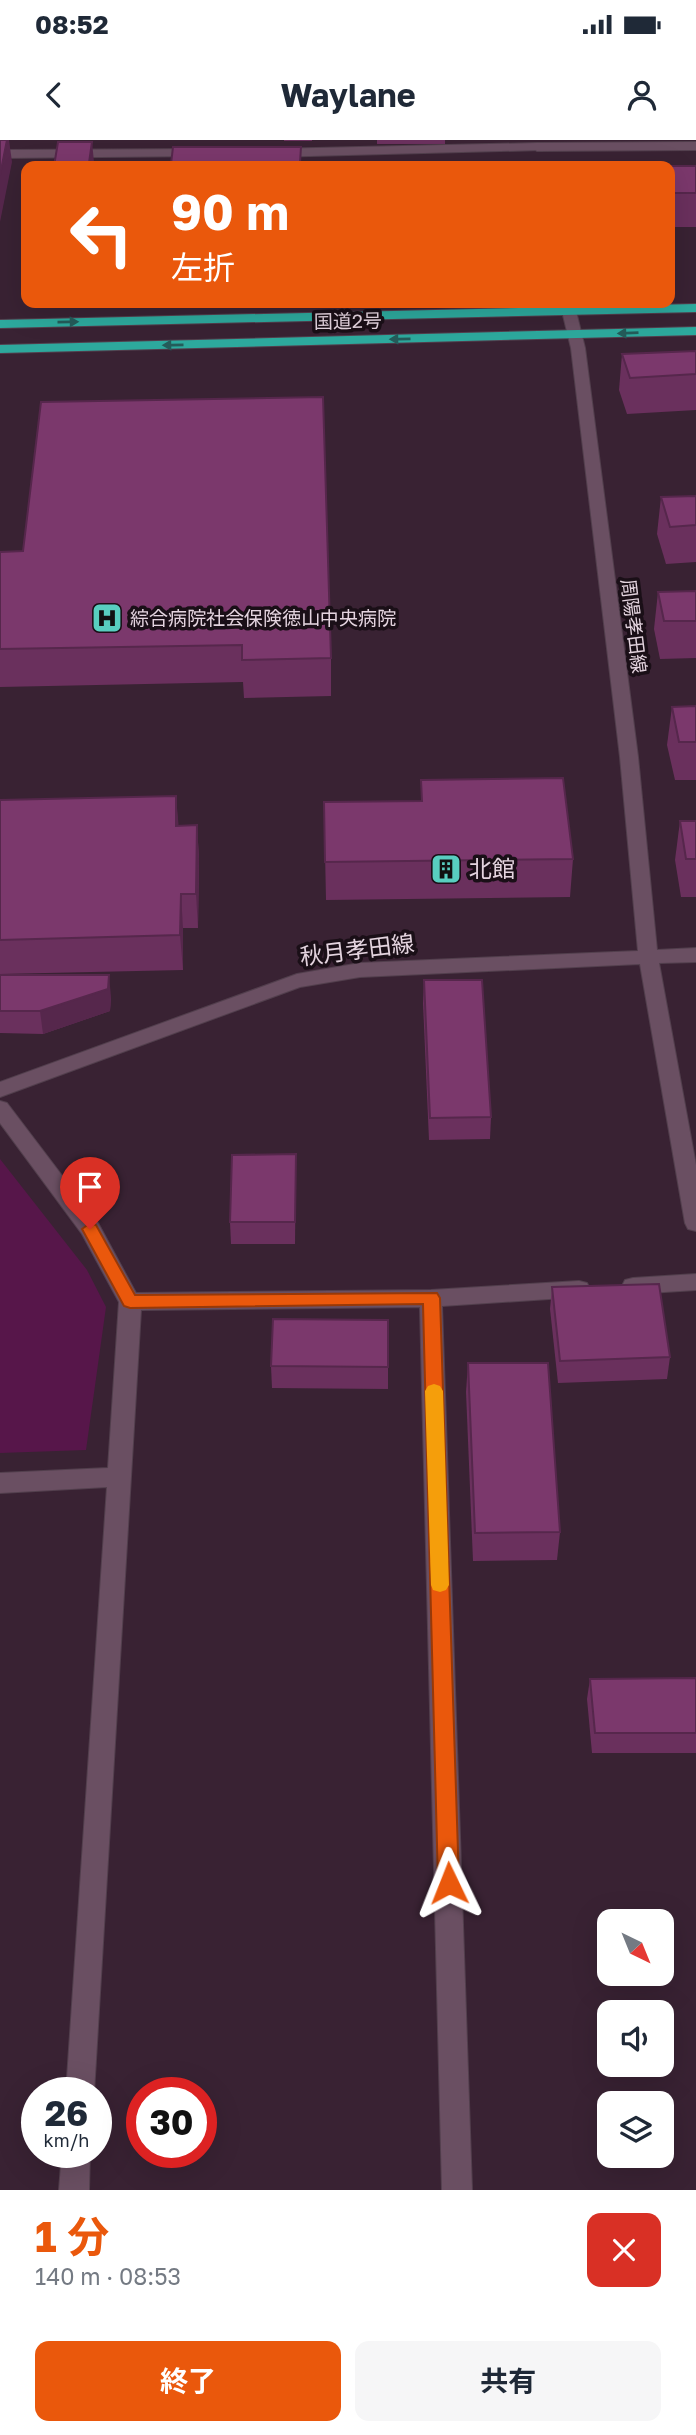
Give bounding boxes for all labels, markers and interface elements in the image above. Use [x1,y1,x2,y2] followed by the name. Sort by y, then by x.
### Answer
[35,9,109,40] text: 08:52
[35,76,73,114] icon: back
[280,76,416,114] text: Waylane
[623,76,661,114] icon: person
[171,182,289,241] text: 90 m
[56,189,147,280] icon: left
[171,248,235,286] text: 左折
[314,308,382,333] street label: 国道2号
[57,317,79,328] one-way arrow
[617,328,639,339] one-way arrow
[389,334,411,345] one-way arrow
[162,339,184,350] one-way arrow
[617,577,652,674] street label: 周陽孝田線
[90,601,124,635] hospital icon: 綜合病院社会保険徳山中央病院
[130,606,396,629] place label: 綜合病院社会保険徳山中央病院
[429,852,463,886] building icon: 北館
[469,854,515,882] place label: 北館
[298,928,416,970] street label: 秋月孝田線
[60,1157,120,1229] pin
[71,1168,109,1206] icon: arrive
[412,1846,486,1920] position arrow
[597,1909,674,1986] north arrow
[597,1909,674,2168] map controls
[597,2000,674,2077] button: sound
[126,2077,217,2168] speed limit sign: 30
[597,2091,674,2168] button: layers
[45,2092,88,2134] text: 26
[44,2129,89,2151] text: km/h
[35,2211,109,2261] text: 1 分
[587,2213,661,2287] button: close
[35,2262,181,2290] text: 140 m · 08:53
[35,2341,341,2421] button: 終了
[355,2341,661,2421] button: 共有

